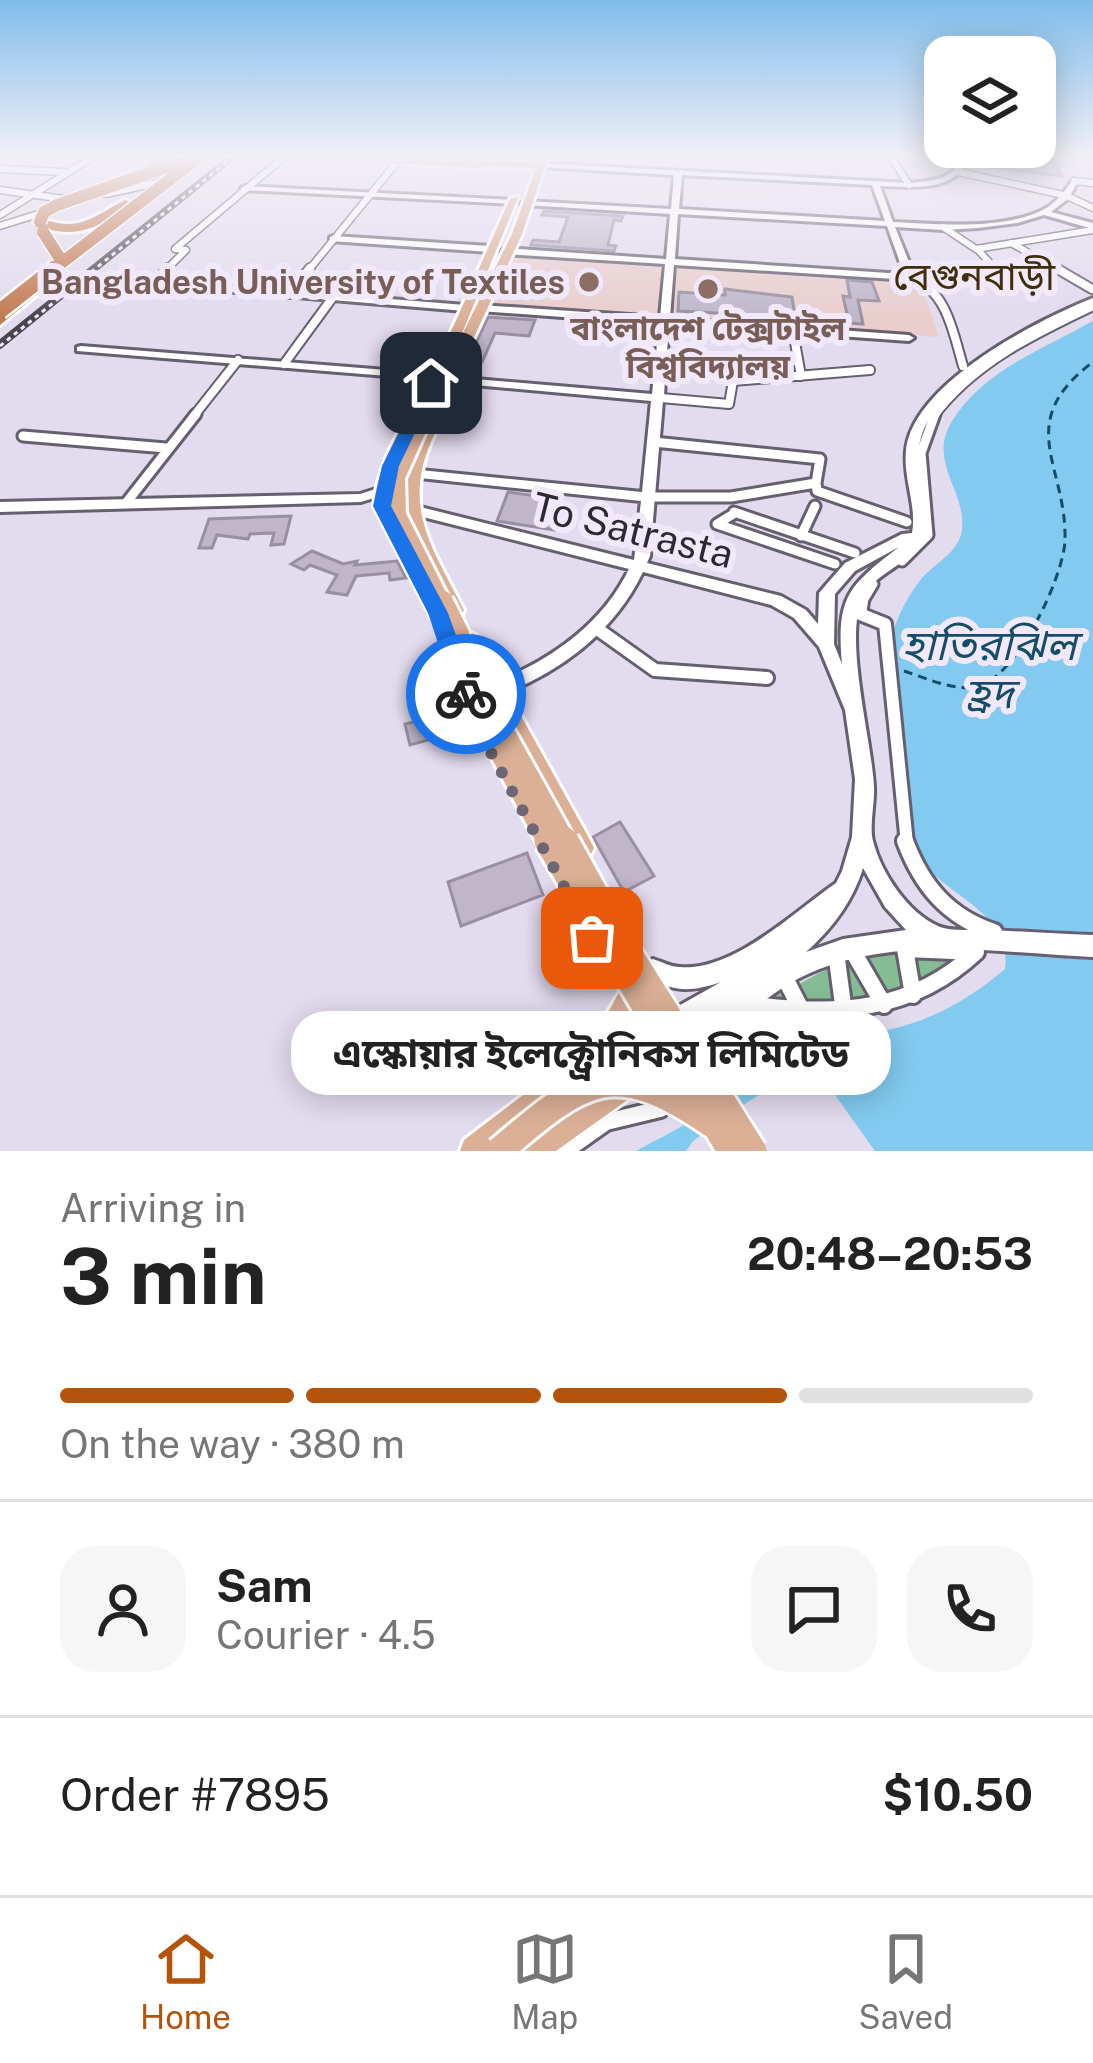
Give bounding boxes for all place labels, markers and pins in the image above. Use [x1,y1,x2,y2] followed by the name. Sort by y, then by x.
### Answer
[41,263,565,301] place label: Bangladesh University of Textiles
[576,269,602,295] marker: Bangladesh University of Textiles
[695,276,721,302] marker: বাংলাদেশ টেক্সটাইল বিশ্ববিদ্যালয়
[569,309,847,385] place label: বাংলাদেশ টেক্সটাইল বিশ্ববিদ্যালয়
[380,332,482,434] pin
[541,887,643,989] pin
[292,1010,892,1094] callout: এস্কোয়ার ইলেক্ট্রোনিকস লিমিটেড

